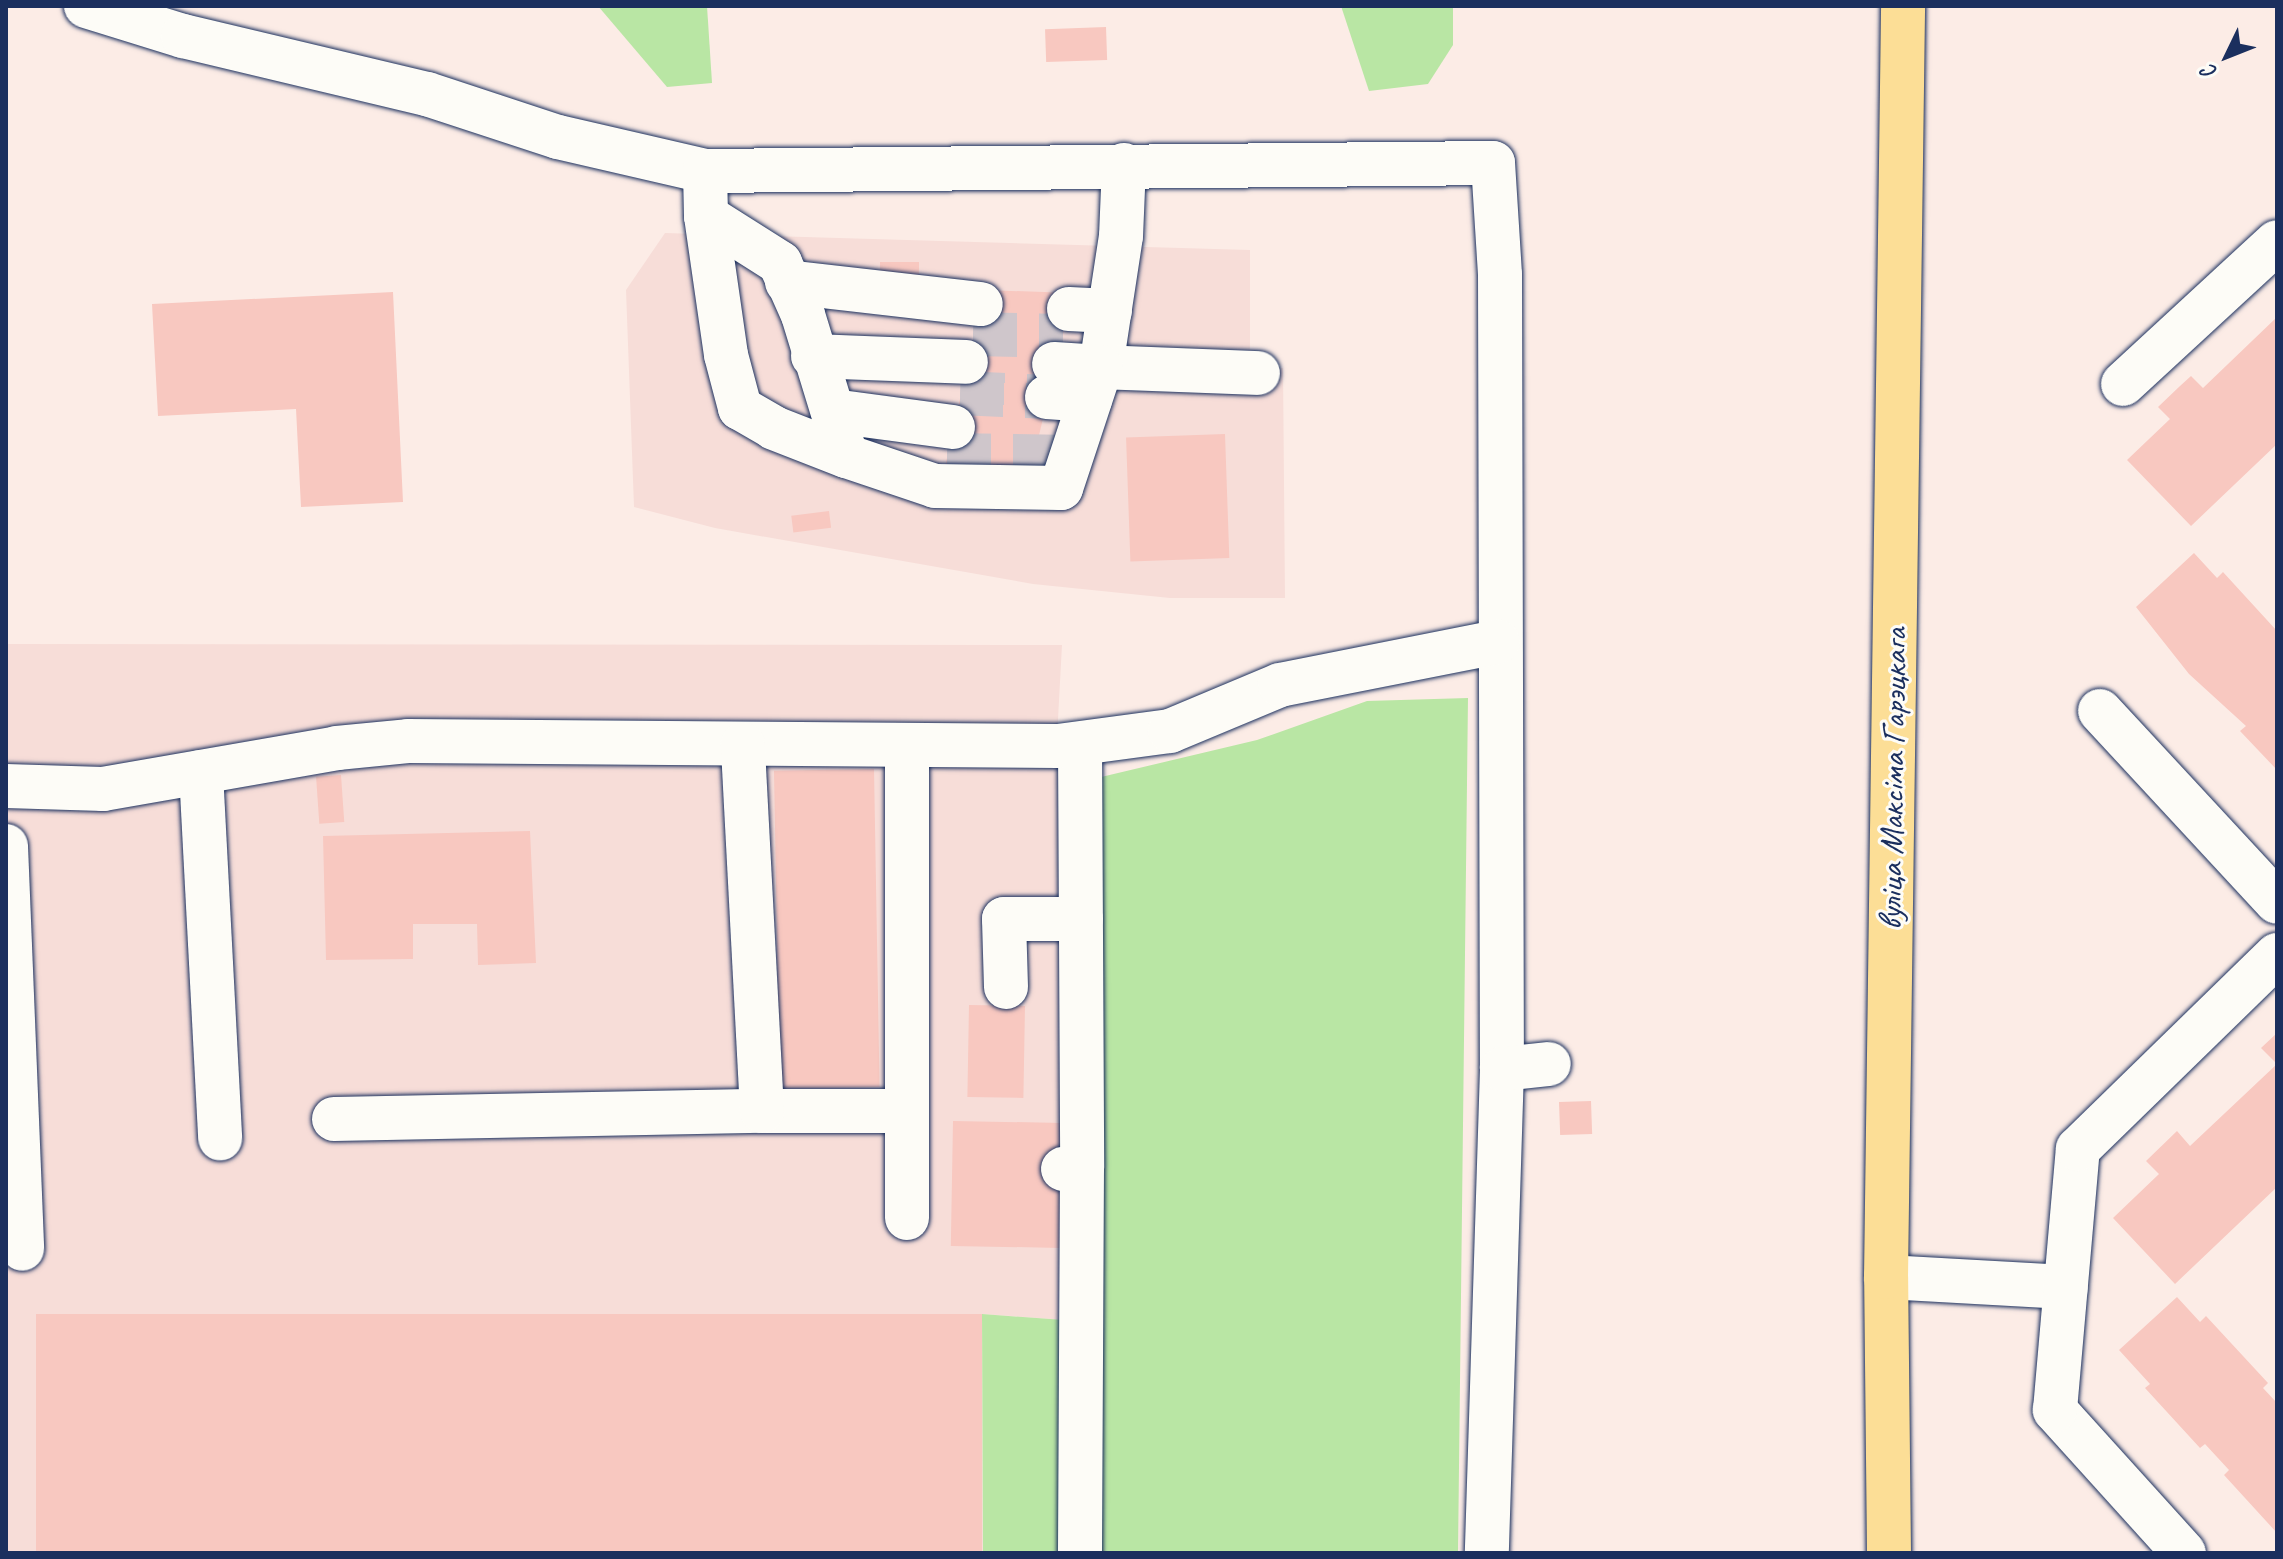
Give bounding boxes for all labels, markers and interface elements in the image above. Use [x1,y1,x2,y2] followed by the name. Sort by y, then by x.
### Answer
[2187,16,2267,96] north arrow
[2196,59,2223,86] text: С
[1869,630,1915,928] street label: вуліца Максіма Гарэцкага

